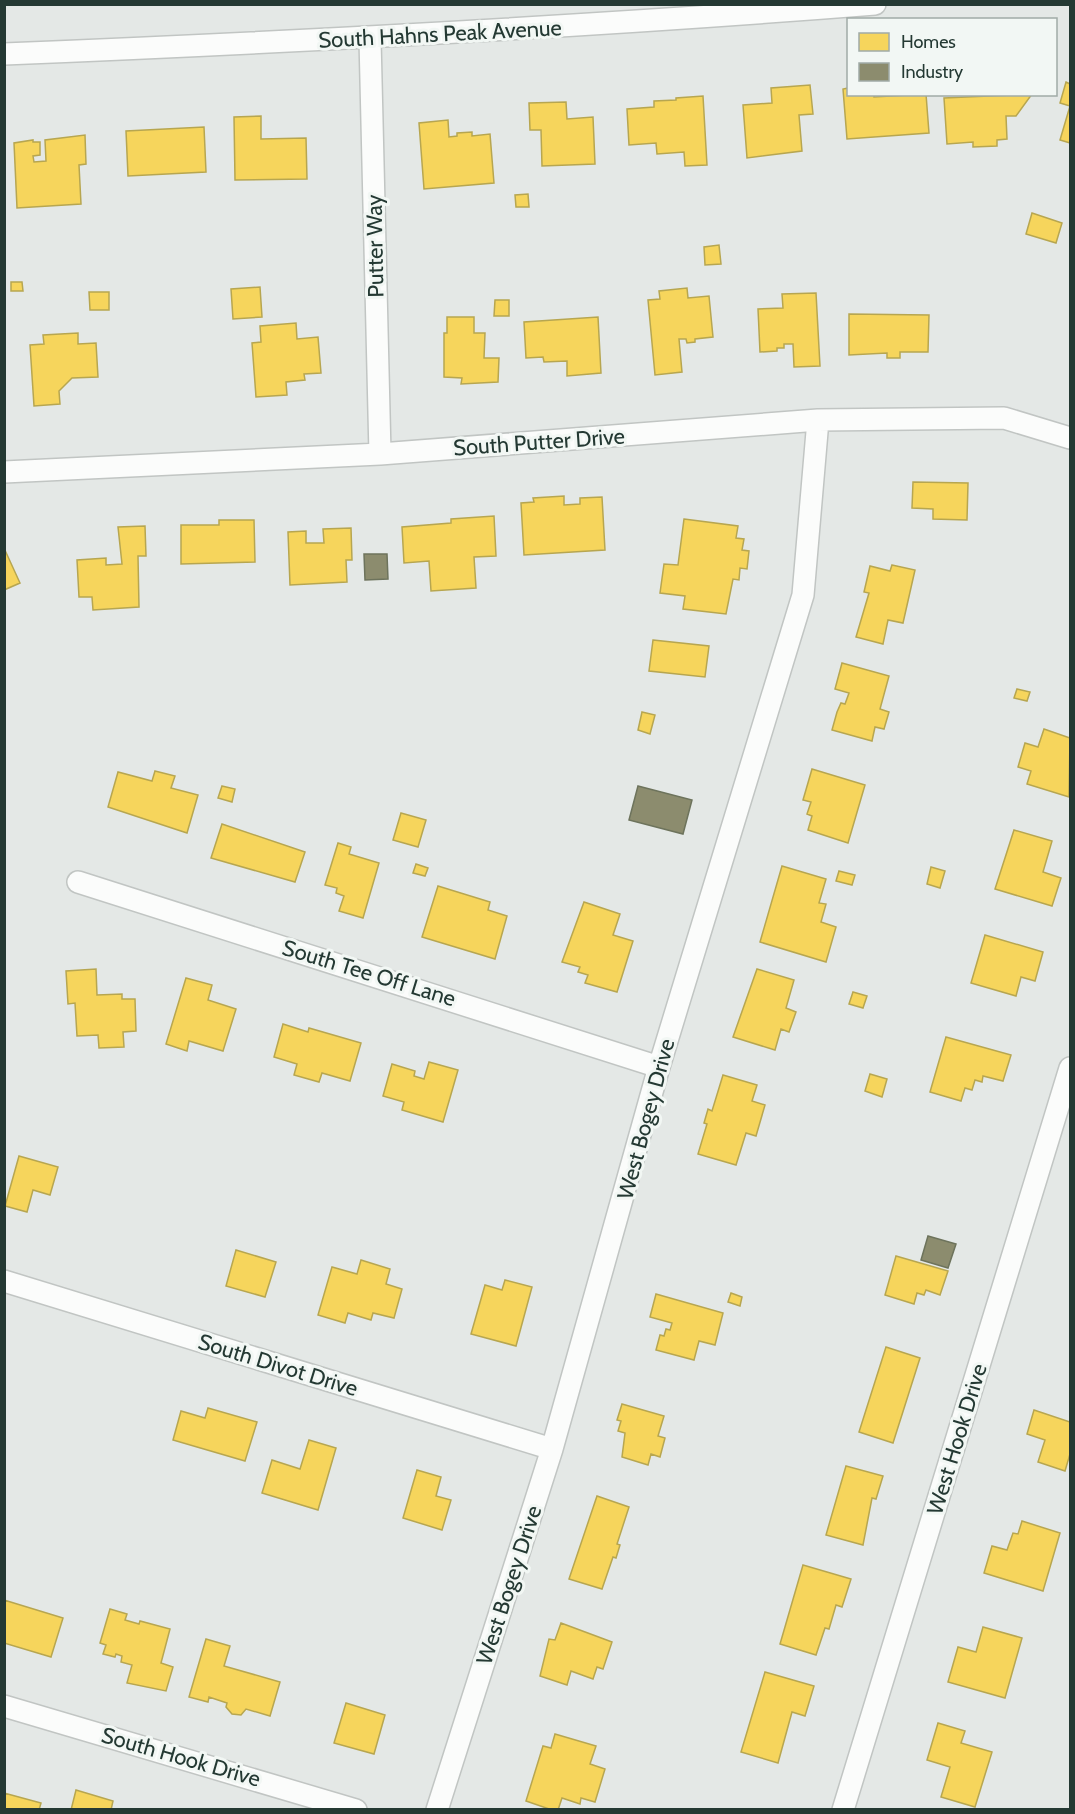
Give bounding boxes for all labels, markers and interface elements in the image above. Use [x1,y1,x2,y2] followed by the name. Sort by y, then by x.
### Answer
[318,14,562,54] street label: South Hahns Peak Avenue
[847,18,1057,96] legend
[901,31,956,53] text: Homes
[901,61,963,83] text: Industry
[361,194,389,298] street label: Putter Way
[452,423,626,461] street label: South Putter Drive
[279,934,459,1012] street label: South Tee Off Lane
[612,1036,680,1202] street label: West Bogey Drive
[195,1328,361,1402] street label: South Divot Drive
[921,1360,993,1518] street label: West Hook Drive
[471,1502,547,1668] street label: West Bogey Drive
[98,1721,264,1793] street label: South Hook Drive

